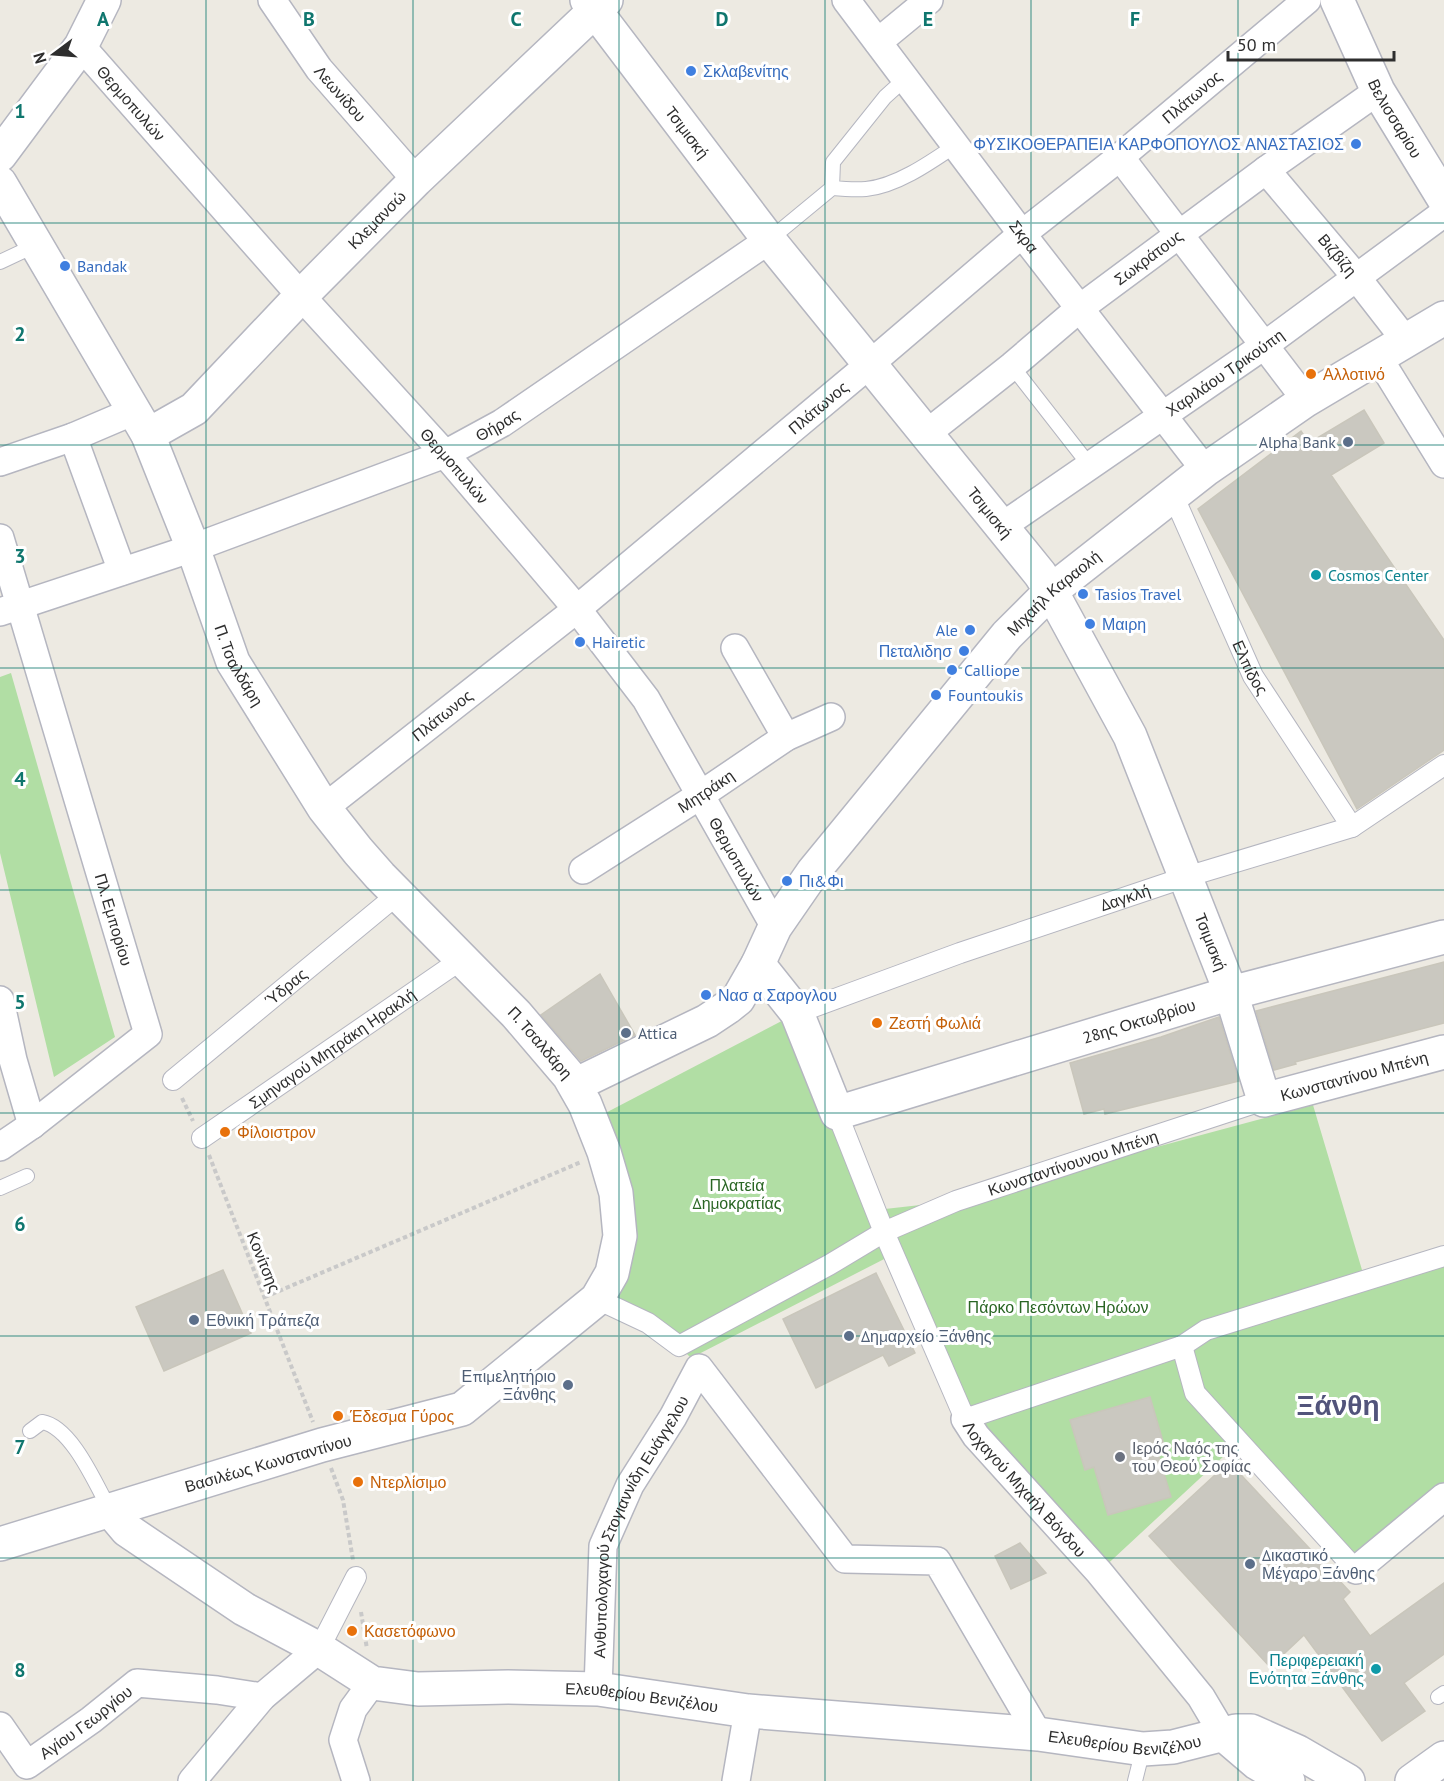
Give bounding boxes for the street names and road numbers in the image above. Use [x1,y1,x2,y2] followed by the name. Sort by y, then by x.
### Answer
[93,61,170,145] street label: Θερμοπυλών
[310,61,370,126] street label: Λεωνίδου
[1158,66,1226,128] street label: Πλάτωνος
[1364,76,1426,162] street label: Βελισσαρίου
[661,102,714,162] street label: Τσιμισκή
[343,186,410,253] street label: Κλεμανσώ
[1005,216,1043,257] street label: Σκρα
[1110,225,1187,289] street label: Σωκράτους
[1314,229,1361,280] street label: Βιζβίζη
[1162,325,1288,420] street label: Χαριλάου Τρικούπη
[784,377,852,438] street label: Πλάτωνος
[472,404,523,446] street label: Θήρας
[416,424,493,508] street label: Θερμοπυλών
[963,483,1017,542] street label: Τσιμισκή
[1003,546,1105,639] street label: Μιχαήλ Καραολή
[211,622,268,710] street label: Π. Τσαλδάρη
[1228,637,1273,699] street label: Ελπίδος
[408,685,477,745] street label: Πλάτωνος
[674,765,738,817] street label: Μητράκη
[705,813,769,905] street label: Θερμοπυλών
[91,871,137,968] street label: Πλ. Εμπορίου
[1098,880,1153,915] street label: Δαγκλή
[1191,910,1231,974] street label: Τσιμισκή
[260,964,311,1010] street label: Ύδρας
[245,984,419,1113] street label: Σμηναγού Μητράκη Ηρακλή
[1080,994,1198,1048] street label: 28ης Οκτωβρίου
[504,1002,577,1083] street label: Π. Τσαλδάρη
[1278,1047,1430,1105] street label: Κωνσταντίνου Μπένη
[985,1125,1160,1200] street label: Κωνσταντίνουνου Μπένη
[243,1229,285,1295] street label: Κονίτσης
[589,1392,693,1659] street label: Ανθυπολοχαγού Στογιαννίδη Ευάγγελου
[959,1417,1090,1561] street label: Λοχαγού Μιχαήλ Βόγδου
[182,1430,354,1496] street label: Βασιλέως Κωνσταντίνου
[565,1678,719,1716] street label: Ελευθερίου Βενιζέλου
[35,1681,136,1763] street label: Αγίου Γεωργίου
[1047,1726,1203,1759] street label: Ελευθερίου Βενιζέλου

